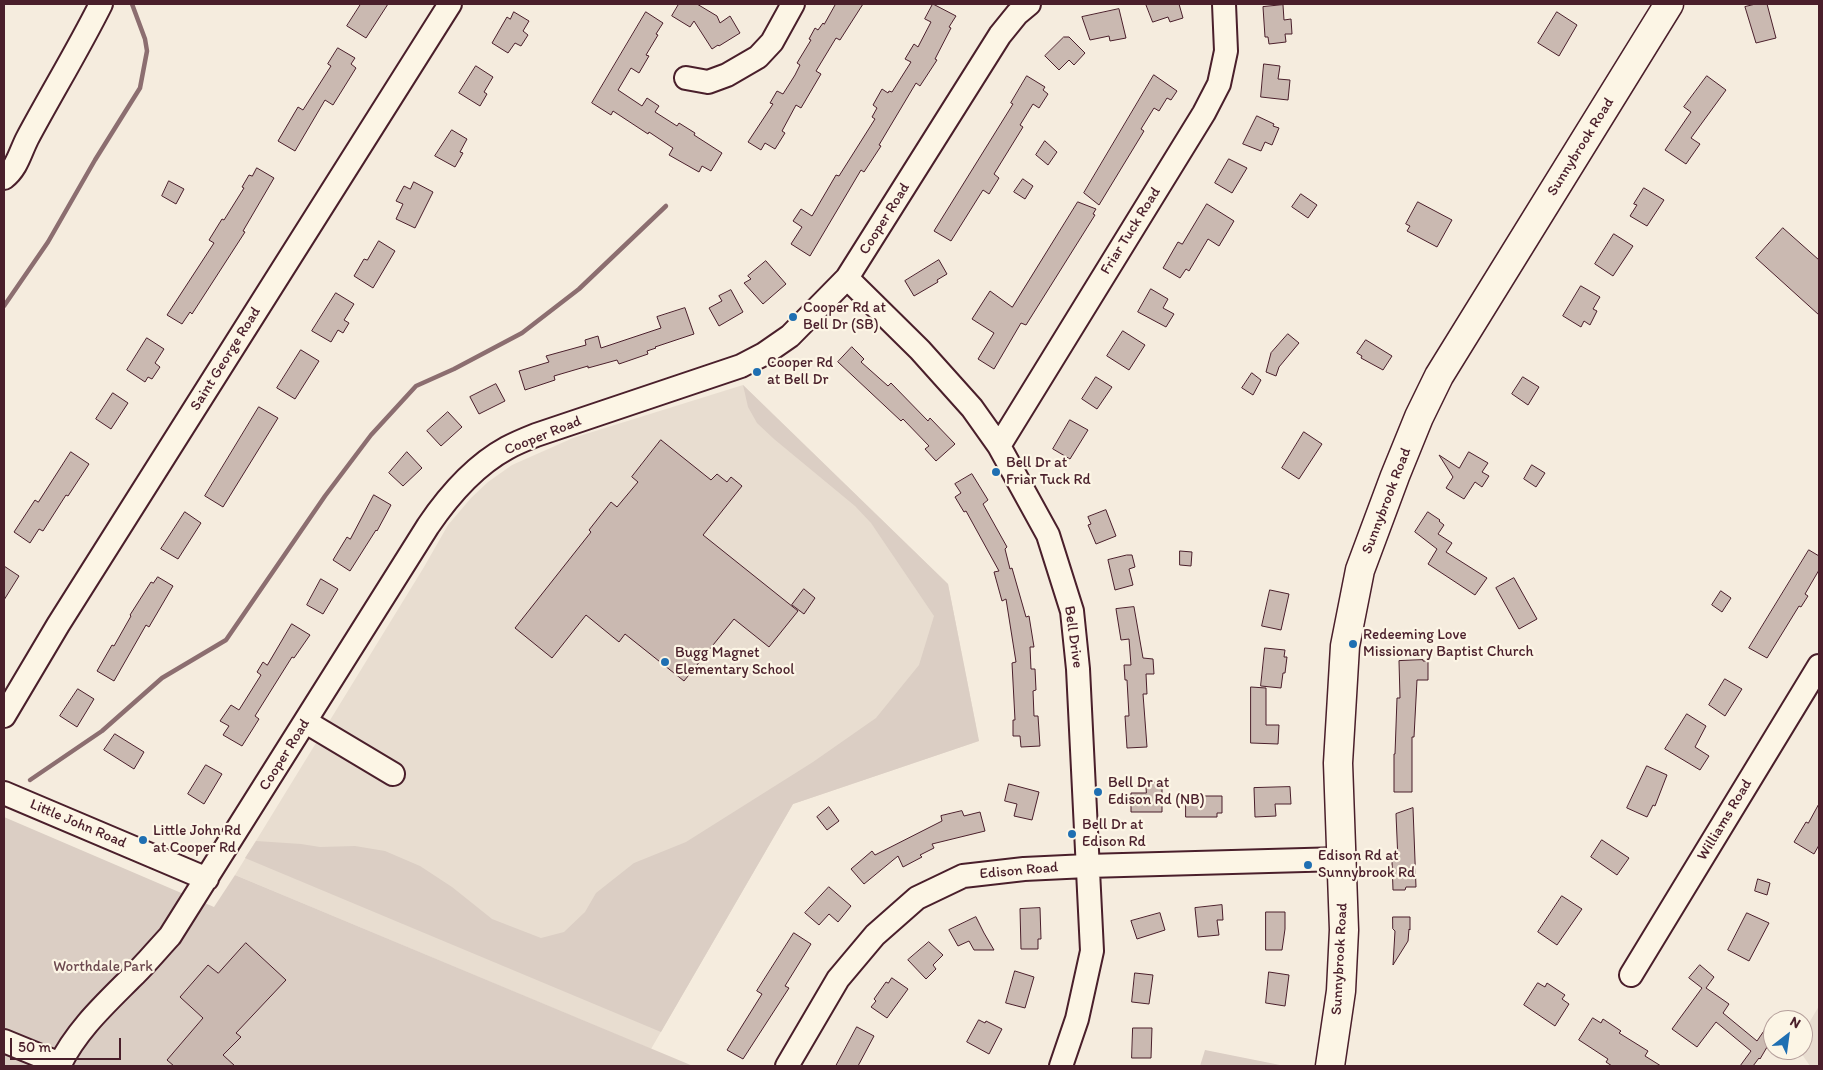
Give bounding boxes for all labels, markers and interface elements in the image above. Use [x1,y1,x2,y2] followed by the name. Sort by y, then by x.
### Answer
[1544,95,1618,199] street label: Sunnybrook Road
[856,180,914,258] street label: Cooper Road
[1097,184,1165,278] street label: Friar Tuck Road
[803,299,886,334] place label: Cooper Rd at Bell Dr (SB)
[187,304,265,414] street label: Saint George Road
[787,311,799,323] marker: Cooper Rd at Bell Dr (SB)
[767,354,833,389] place label: Cooper Rd at Bell Dr
[751,366,763,378] marker: Cooper Rd at Bell Dr
[502,412,584,460] street label: Cooper Road
[1358,445,1416,557] street label: Sunnybrook Road
[1006,454,1091,489] place label: Bell Dr at Friar Tuck Rd
[990,466,1002,478] marker: Bell Dr at Friar Tuck Rd
[1060,605,1086,669] street label: Bell Drive
[1363,626,1534,661] place label: Redeeming Love Missionary Baptist Church
[1347,638,1359,650] marker: Redeeming Love Missionary Baptist Church
[675,644,795,679] place label: Bugg Magnet Elementary School
[659,656,671,668] marker: Bugg Magnet Elementary School
[256,716,314,794] street label: Cooper Road
[1108,774,1205,809] place label: Bell Dr at Edison Rd (NB)
[1694,776,1756,864] street label: Williams Road
[1092,786,1104,798] marker: Bell Dr at Edison Rd (NB)
[27,796,129,852] street label: Little John Road
[1082,816,1146,851] place label: Bell Dr at Edison Rd
[153,822,241,857] place label: Little John Rd at Cooper Rd
[1066,828,1078,840] marker: Bell Dr at Edison Rd
[137,834,149,846] marker: Little John Rd at Cooper Rd
[1318,847,1415,882] place label: Edison Rd at Sunnybrook Rd
[979,859,1059,883] street label: Edison Road
[1302,859,1314,871] marker: Edison Rd at Sunnybrook Rd
[1328,902,1352,1016] street label: Sunnybrook Road
[53,958,153,976] park label: Worthdale Park
[1763,1010,1813,1060] north arrow
[1787,1013,1804,1032] text: N
[12,1028,124,1060] scale bar
[18,1038,51,1056] text: 50 m

